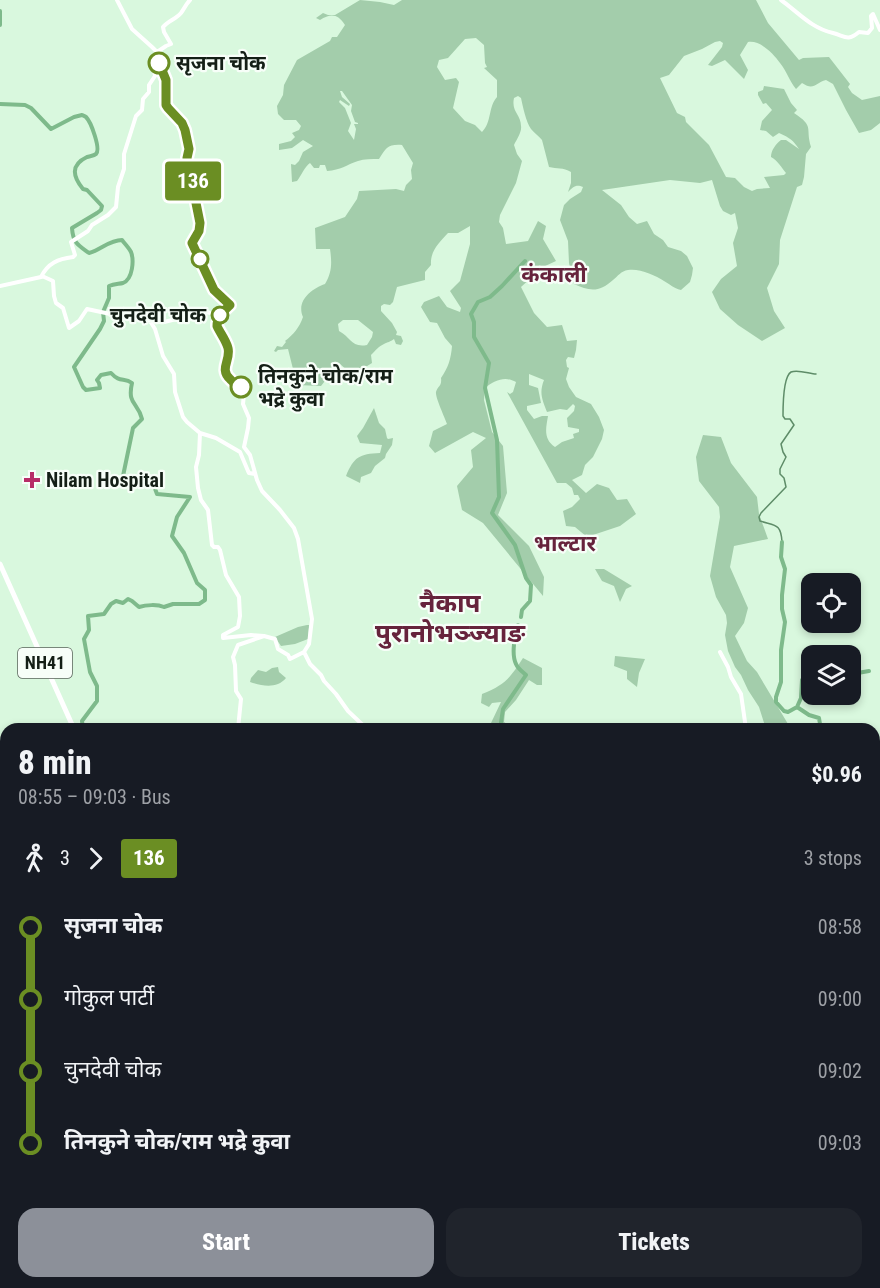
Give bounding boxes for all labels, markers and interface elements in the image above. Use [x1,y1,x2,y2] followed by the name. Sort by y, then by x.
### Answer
[176,51,266,76] place label: सृजना चोक
[148,52,170,74] marker: सृजना चोक
[158,162,228,201] line badge: 136
[177,169,209,193] text: 136
[191,250,209,268] unlabelled marker
[521,262,587,287] district label: कंकाली
[110,303,206,328] place label: चुनदेवी चोक
[211,306,229,324] marker: चुनदेवी चोक
[258,364,394,412] place label: तिनकुने चोक/राम भद्रे कुवा
[230,376,252,398] marker: तिनकुने चोक/राम भद्रे कुवा
[46,468,164,492] place label: Nilam Hospital
[23,471,41,489] marker: Nilam Hospital
[534,531,597,556] district label: भाल्टार
[801,573,861,705] map controls
[801,573,861,633] button: locate
[375,588,526,649] district label: नैकाप पुरानोभञ्ज्याङ
[801,645,861,705] button: layers
[18,648,72,678] road number: NH41
[18,743,92,782] text: 8 min
[811,762,862,787] text: $0.96
[18,785,171,809] text: 08:55 – 09:03 · Bus
[18,842,51,875] icon: walk
[79,842,112,875] icon: forward
[60,846,70,870] text: 3
[133,846,165,870] text: 136
[804,846,862,870] text: 3 stops
[64,913,163,938] text: सृजना चोक
[818,915,862,939] text: 08:58
[64,985,154,1010] text: गोकुल पार्टी
[818,987,862,1011] text: 09:00
[64,1057,161,1082] text: चुनदेवी चोक
[818,1059,862,1083] text: 09:02
[64,1129,290,1154] text: तिनकुने चोक/राम भद्रे कुवा
[818,1131,862,1155] text: 09:03
[18,1208,434,1277] button: Start
[446,1208,862,1277] button: Tickets

